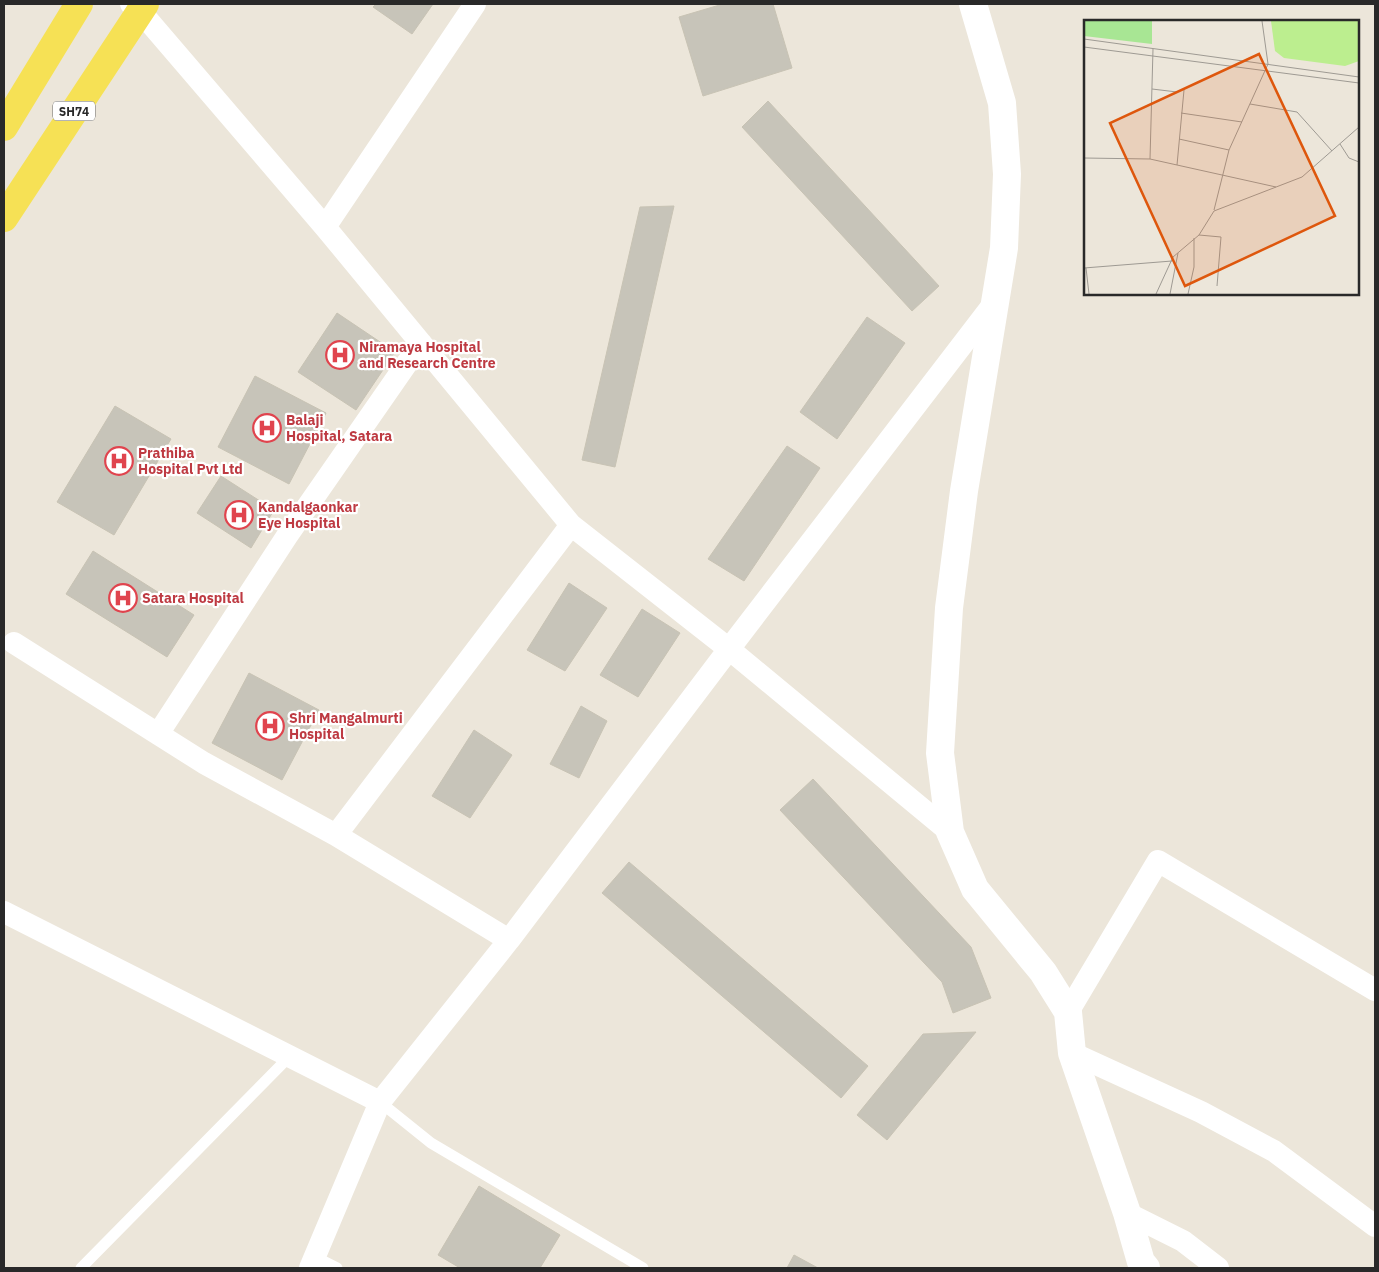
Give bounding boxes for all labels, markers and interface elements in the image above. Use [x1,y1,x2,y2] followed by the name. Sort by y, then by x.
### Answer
[1084,20,1359,295] inset map
[53,102,95,120] road number: SH74
[359,338,496,372] place label: Niramaya Hospital and Research Centre
[325,340,355,370] hospital icon: Niramaya Hospital and Research Centre
[286,411,392,445] place label: Balaji Hospital, Satara
[252,413,282,443] hospital icon: Balaji Hospital, Satara
[138,444,243,478] place label: Prathiba Hospital Pvt Ltd
[104,446,134,476] hospital icon: Prathiba Hospital Pvt Ltd
[258,498,359,532] place label: Kandalgaonkar Eye Hospital
[224,500,254,530] hospital icon: Kandalgaonkar Eye Hospital
[108,583,138,613] hospital icon: Satara Hospital
[142,589,244,607] place label: Satara Hospital
[289,709,403,743] place label: Shri Mangalmurti Hospital
[255,711,285,741] hospital icon: Shri Mangalmurti Hospital

